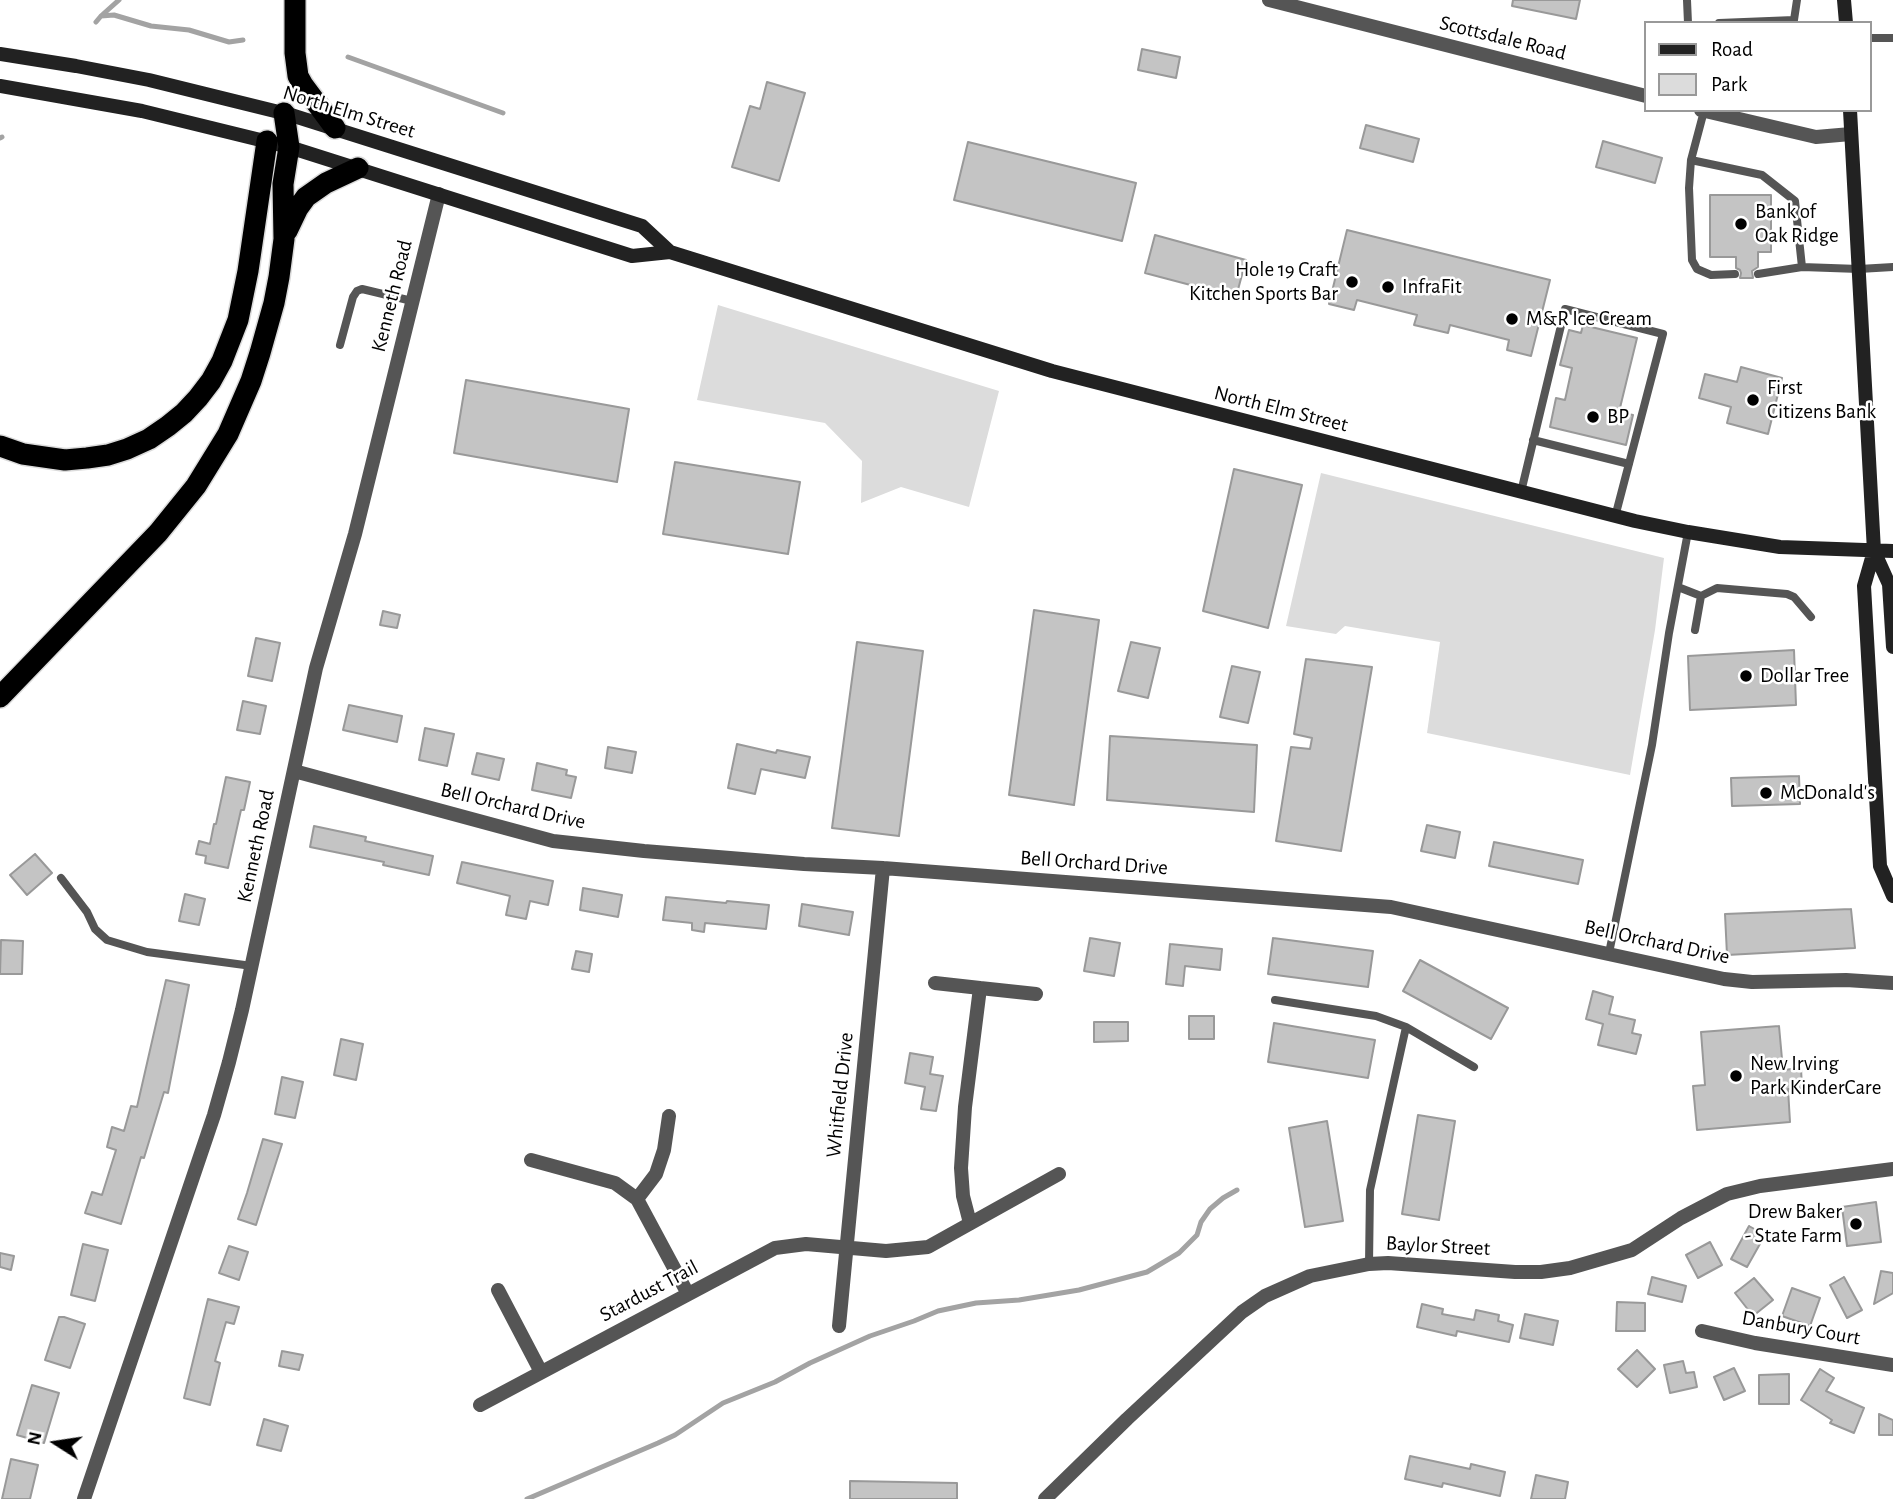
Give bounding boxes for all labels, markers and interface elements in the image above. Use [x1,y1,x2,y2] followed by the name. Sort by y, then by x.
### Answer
[1437,10,1569,66] street label: Scottsdale Road
[1644,21,1872,112] legend
[1711,39,1753,60] text: Road
[1711,74,1747,95] text: Park
[280,80,418,144] street label: North Elm Street
[1755,199,1839,249] place label: Bank of Oak Ridge
[1733,216,1749,232] marker: Bank of Oak Ridge
[366,237,418,355] street label: Kenneth Road
[1189,257,1338,307] place label: Hole 19 Craft Kitchen Sports Bar
[1344,274,1360,290] marker: Hole 19 Craft Kitchen Sports Bar
[1402,274,1462,300] place label: InfraFit
[1380,279,1396,295] marker: InfraFit
[1526,306,1652,332] place label: M&R Ice Cream
[1504,311,1520,327] marker: M&R Ice Cream
[1767,375,1876,425] place label: First Citizens Bank
[1212,380,1350,438] street label: North Elm Street
[1745,392,1761,408] marker: First Citizens Bank
[1607,404,1629,430] place label: BP
[1585,409,1601,425] marker: BP
[1760,663,1849,689] place label: Dollar Tree
[1738,668,1754,684] marker: Dollar Tree
[438,777,588,835] street label: Bell Orchard Drive
[1780,780,1875,806] place label: McDonald's
[1758,785,1774,801] marker: McDonald's
[232,787,280,905] street label: Kenneth Road
[1019,845,1169,881] street label: Bell Orchard Drive
[1582,914,1732,970] street label: Bell Orchard Drive
[821,1031,859,1159] street label: Whitfield Drive
[1750,1051,1881,1101] place label: New Irving Park KinderCare
[1728,1068,1744,1084] marker: New Irving Park KinderCare
[1745,1199,1842,1249] place label: Drew Baker - State Farm
[1848,1216,1864,1232] marker: Drew Baker - State Farm
[1385,1231,1491,1261] street label: Baylor Street
[595,1255,703,1327] street label: Stardust Trail
[1740,1305,1862,1351] street label: Danbury Court
[21,1408,91,1478] north arrow
[24,1430,46,1447] text: N

